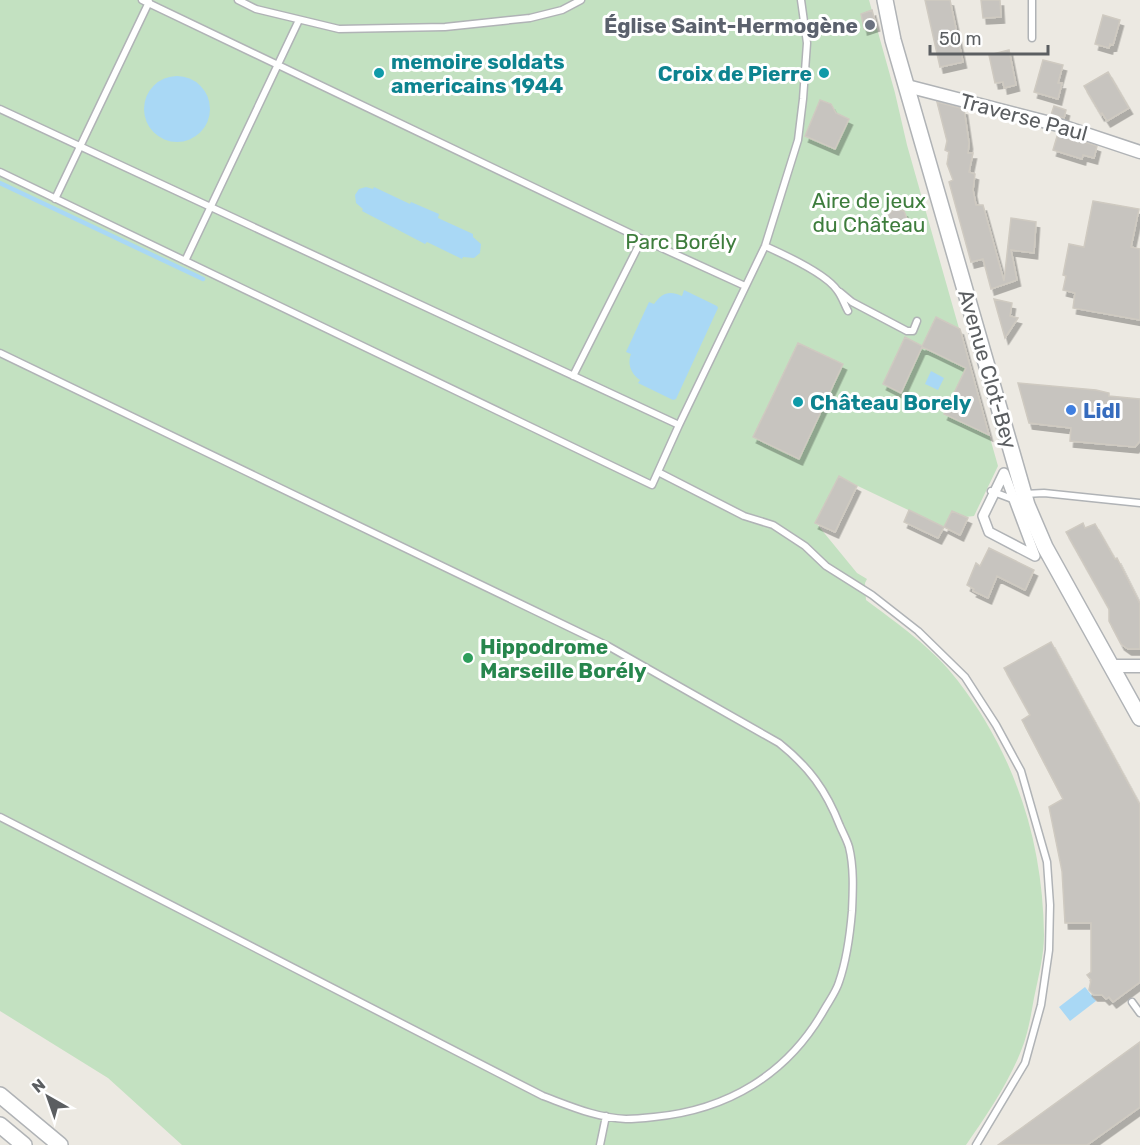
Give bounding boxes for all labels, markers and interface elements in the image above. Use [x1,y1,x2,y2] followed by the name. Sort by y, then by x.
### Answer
[604,13,858,38] place label: Église Saint-Hermogène
[863,18,877,32] marker: Église Saint-Hermogène
[930,18,1048,56] scale bar
[939,28,982,50] text: 50 m
[391,49,565,98] place label: memoire soldats americains 1944
[658,61,812,86] place label: Croix de Pierre
[372,66,386,80] marker: memoire soldats americains 1944
[817,66,831,80] marker: Croix de Pierre
[958,88,1090,146] street label: Traverse Paul
[812,188,926,237] park label: Aire de jeux du Château
[625,229,737,254] park label: Parc Borély
[953,286,1023,452] street label: Avenue Clot-Bey
[810,390,972,415] place label: Château Borely
[791,395,805,409] marker: Château Borely
[1083,398,1121,423] place label: Lidl
[1064,403,1078,417] marker: Lidl
[480,634,647,683] place label: Hippodrome Marseille Borély
[461,651,475,665] marker: Hippodrome Marseille Borély
[18,1067,78,1127] north arrow
[28,1075,49,1097] text: N

